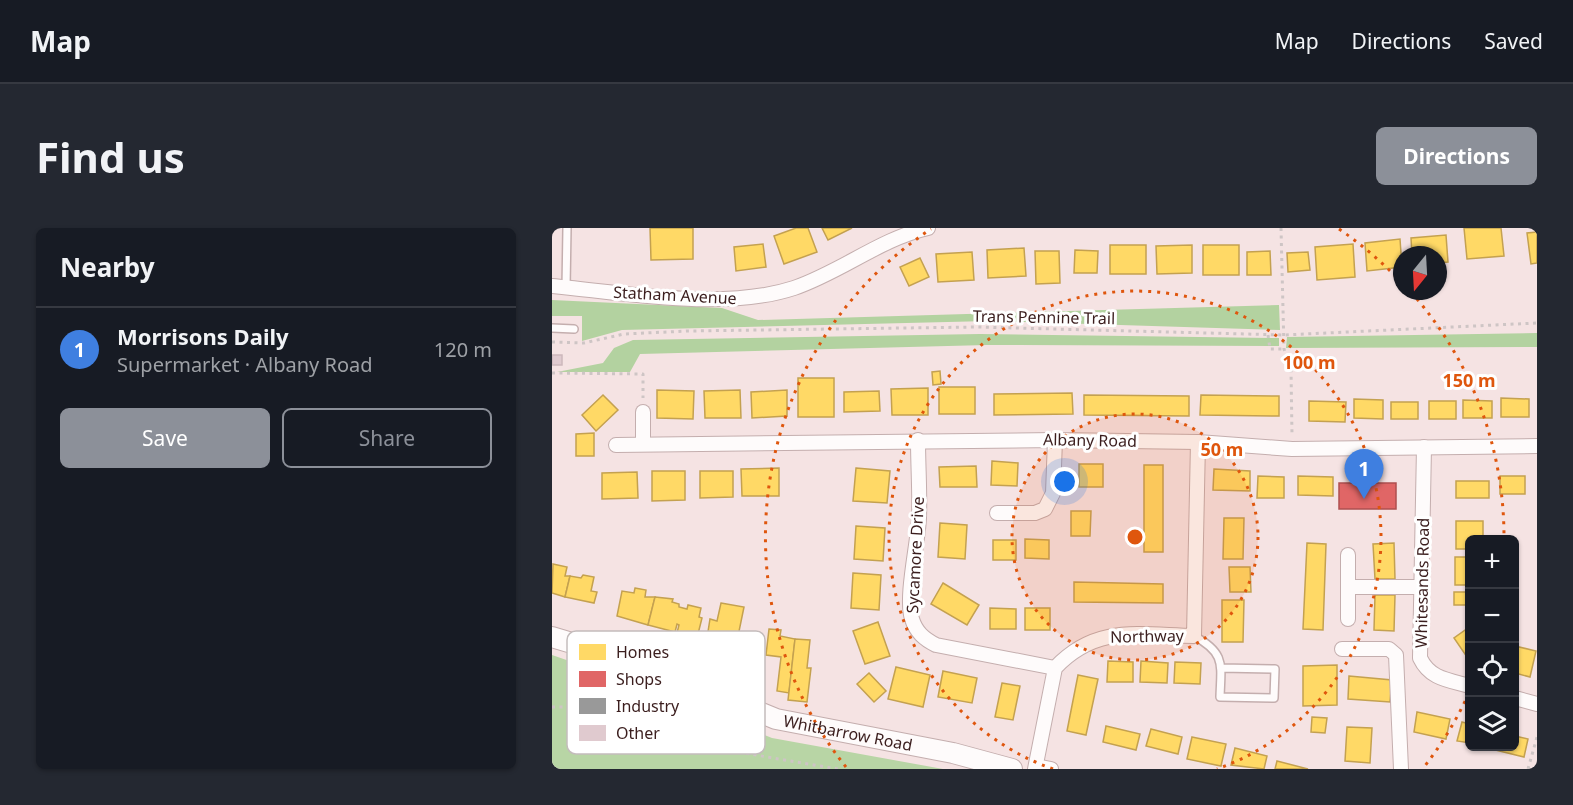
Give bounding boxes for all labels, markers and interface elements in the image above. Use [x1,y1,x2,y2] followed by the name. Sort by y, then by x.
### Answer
[30,22,91,60] text: Map
[1275,27,1319,55] text: Map
[1352,27,1451,55] text: Directions
[1484,27,1543,55] text: Saved
[1376,127,1537,185] button: Directions
[36,128,185,185] text: Find us
[1393,246,1447,300] north arrow
[60,249,155,285] text: Nearby
[613,281,737,309] street label: Statham Avenue
[973,305,1115,329] street label: Trans Pennine Trail
[117,321,289,351] text: Morrisons Daily
[74,336,85,363] text: 1
[434,336,492,363] text: 120 m
[1282,350,1336,374] text: 100 m
[117,351,373,378] text: Supermarket · Albany Road
[1442,368,1496,392] text: 150 m
[60,408,270,468] button: Save
[282,408,492,468] button: Share
[1043,428,1137,452] street label: Albany Road
[1201,437,1243,461] text: 50 m
[1344,450,1384,499] pin: 1
[1050,467,1079,496] your location
[901,496,929,614] street label: Sycamore Drive
[1410,518,1434,648] street label: Whitesands Road
[1125,527,1145,547] centre of rings
[1465,535,1519,751] map controls
[1465,535,1519,589] button: +
[1465,589,1519,643] button: −
[1110,624,1185,648] street label: Northway
[567,631,765,754] legend
[616,641,669,663] text: Homes
[1465,643,1519,697] button: locate
[616,668,662,690] text: Shops
[616,695,680,717] text: Industry
[1465,697,1519,751] button: layers
[781,710,914,756] street label: Whitbarrow Road
[616,722,660,744] text: Other

